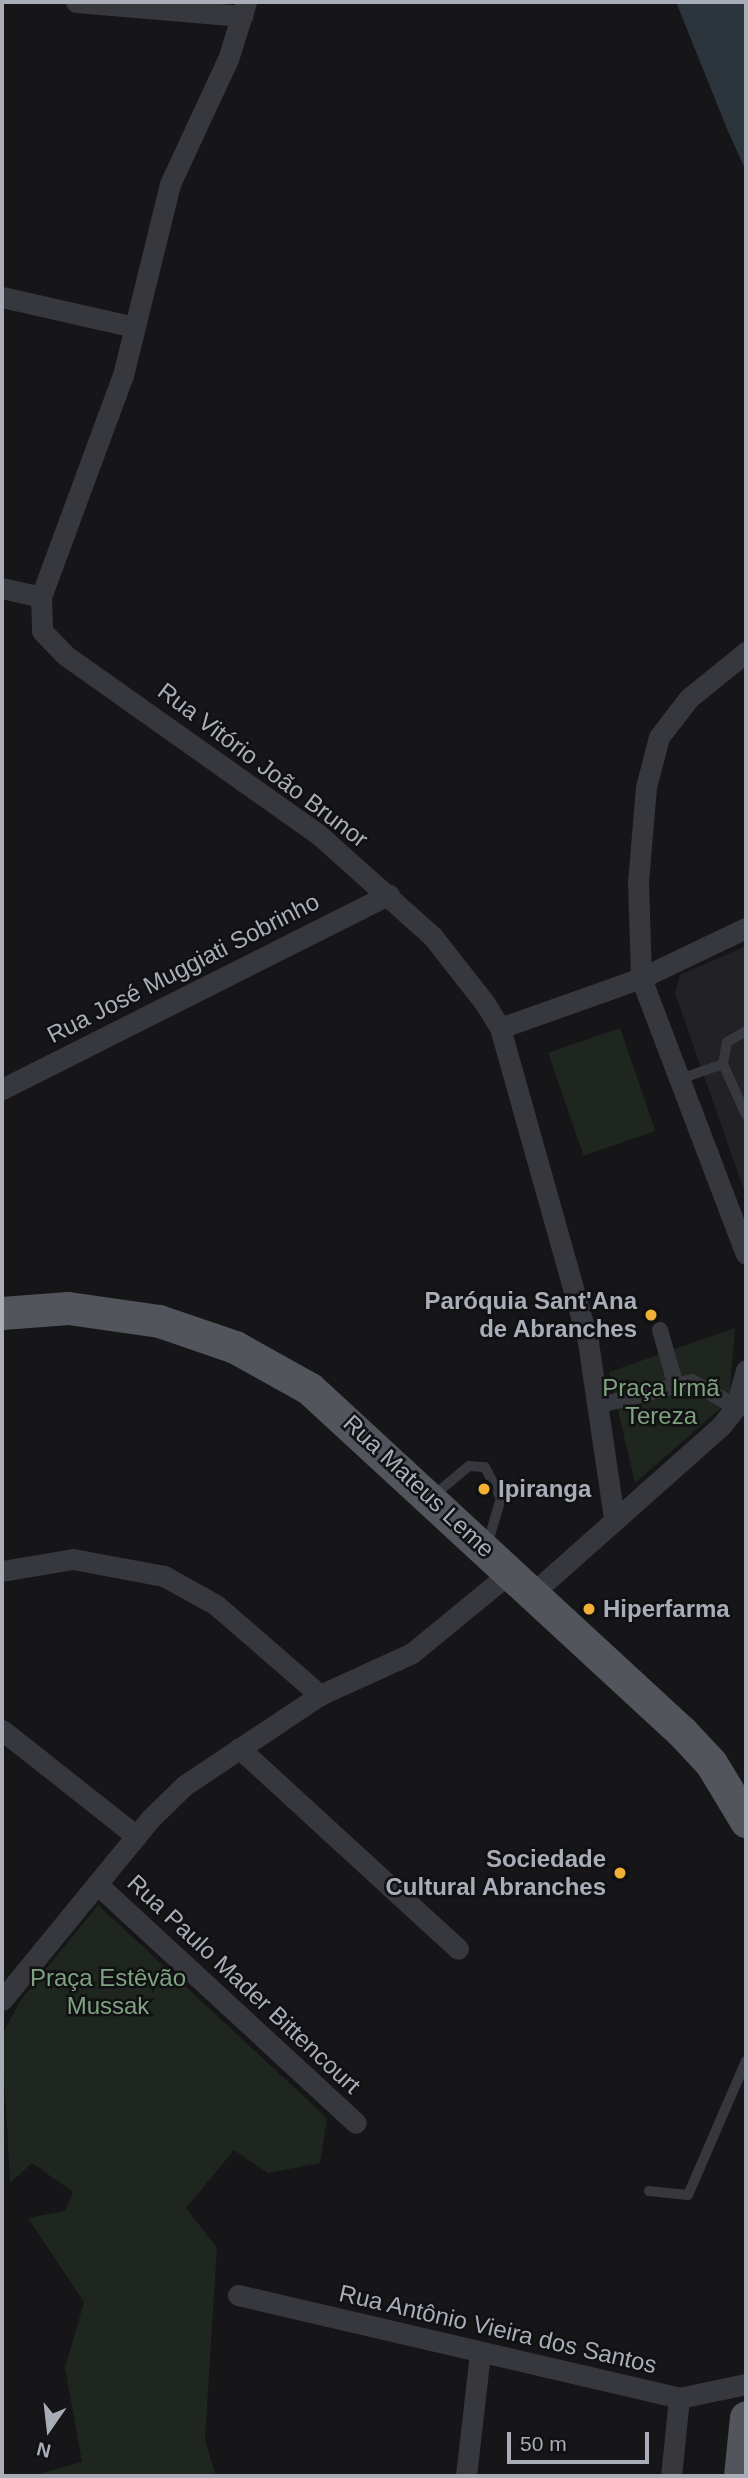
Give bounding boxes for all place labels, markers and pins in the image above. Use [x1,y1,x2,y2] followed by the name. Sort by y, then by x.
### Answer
[425,1287,637,1343] place label: Paróquia Sant'Ana de Abranches
[643,1307,659,1323] marker: Paróquia Sant'Ana de Abranches
[498,1475,591,1503] place label: Ipiranga
[476,1481,492,1497] marker: Ipiranga
[603,1595,730,1623] place label: Hiperfarma
[581,1601,597,1617] marker: Hiperfarma
[385,1845,606,1901] place label: Sociedade Cultural Abranches
[612,1865,628,1881] marker: Sociedade Cultural Abranches

